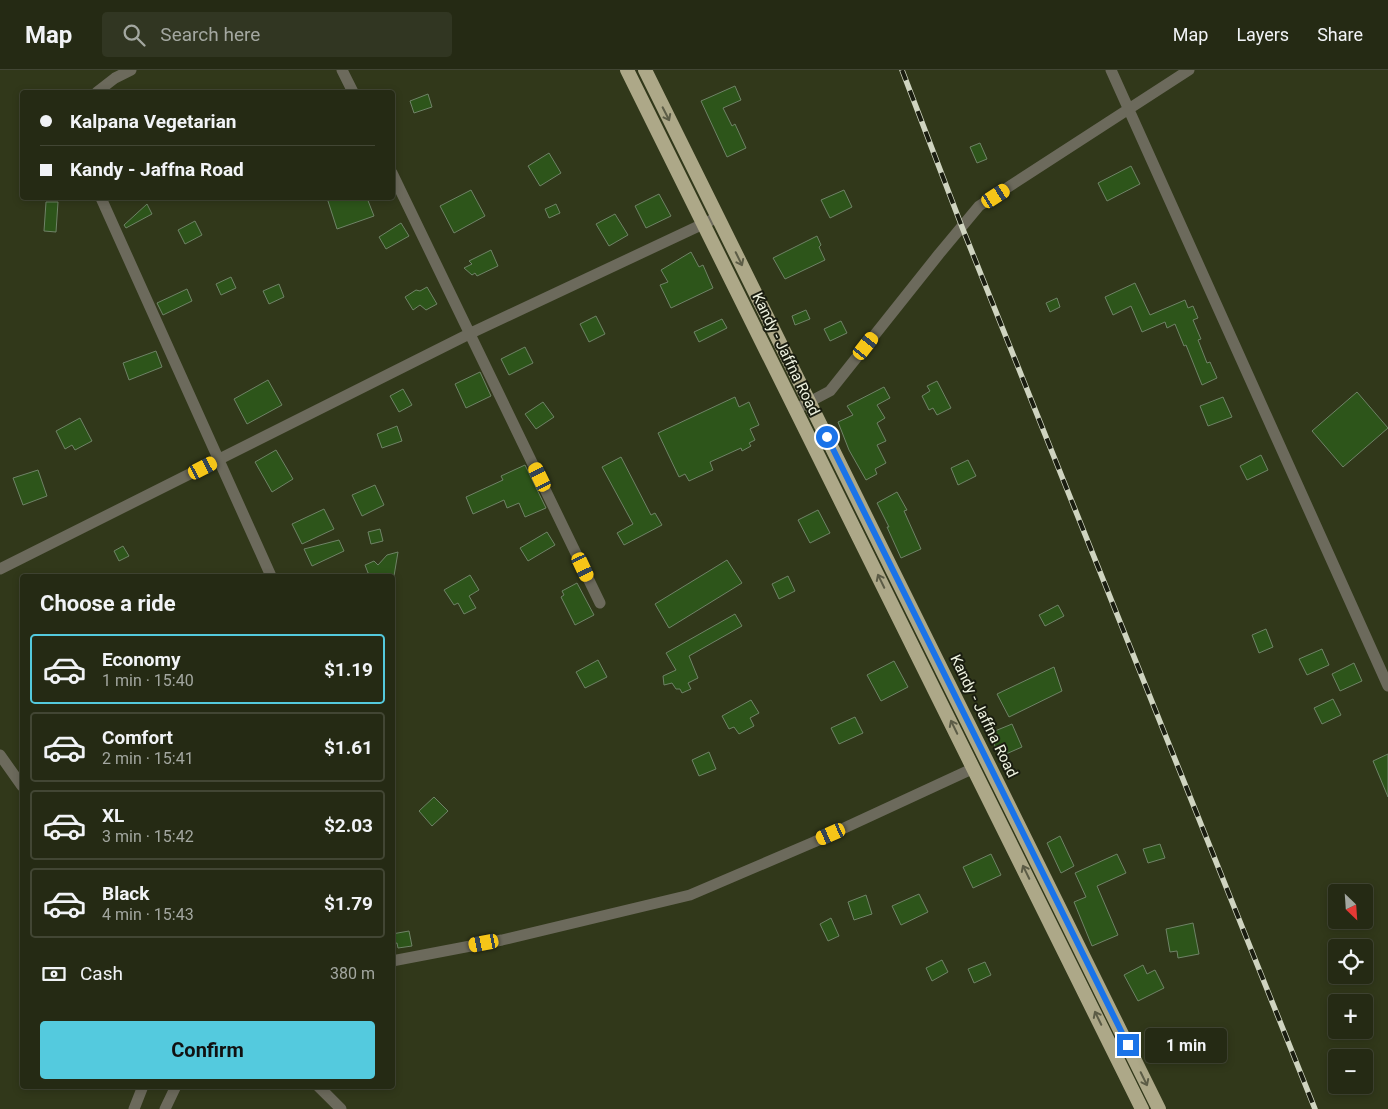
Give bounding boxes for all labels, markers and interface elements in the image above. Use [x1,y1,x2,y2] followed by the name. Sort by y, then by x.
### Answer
[102,12,452,57] search box
[25,21,72,49] text: Map
[120,21,148,49] icon: search
[160,23,260,46] text: Search here
[1173,24,1208,45] text: Map
[1236,24,1289,45] text: Layers
[1317,24,1363,45] text: Share
[661,106,671,121] one-way arrow
[70,110,236,133] text: Kalpana Vegetarian
[70,158,244,181] text: Kandy - Jaffna Road
[979,182,1012,210] car
[735,251,744,266] one-way arrow
[748,290,824,418] street label: Kandy - Jaffna Road
[850,330,881,362] car
[816,426,838,448] route start
[186,455,219,481] car
[526,460,553,494] car
[569,550,596,584] car
[876,574,885,589] one-way arrow
[40,591,176,616] text: Choose a ride
[42,647,87,692] icon: car
[102,648,181,671] text: Economy
[946,652,1022,780] street label: Kandy - Jaffna Road
[324,658,373,681] text: $1.19
[102,671,194,690] text: 1 min · 15:40
[949,720,958,735] one-way arrow
[42,725,87,770] icon: car
[102,726,173,749] text: Comfort
[324,736,373,759] text: $1.61
[102,749,194,768] text: 2 min · 15:41
[42,803,87,848] icon: car
[102,804,124,827] text: XL
[324,814,373,837] text: $2.03
[814,821,847,847] car
[102,827,194,846] text: 3 min · 15:42
[1021,865,1031,880] one-way arrow
[42,881,87,926] icon: car
[102,882,149,905] text: Black
[1328,884,1372,929] north arrow
[1328,884,1373,1094] map controls
[324,892,373,915] text: $1.79
[102,905,194,924] text: 4 min · 15:43
[467,933,500,953] car
[1328,939,1373,984] button: locate
[40,960,68,988] icon: cash
[80,962,123,985] text: Cash
[330,964,375,983] text: 380 m
[1328,994,1373,1039] button: +
[1092,1011,1102,1026] one-way arrow
[40,1021,375,1079] button: Confirm
[1146,1028,1228,1062] callout: 1 min
[1117,1034,1139,1056] route end
[1166,1036,1206,1055] text: 1 min
[1328,1049,1373,1094] button: −
[1140,1071,1149,1086] one-way arrow

